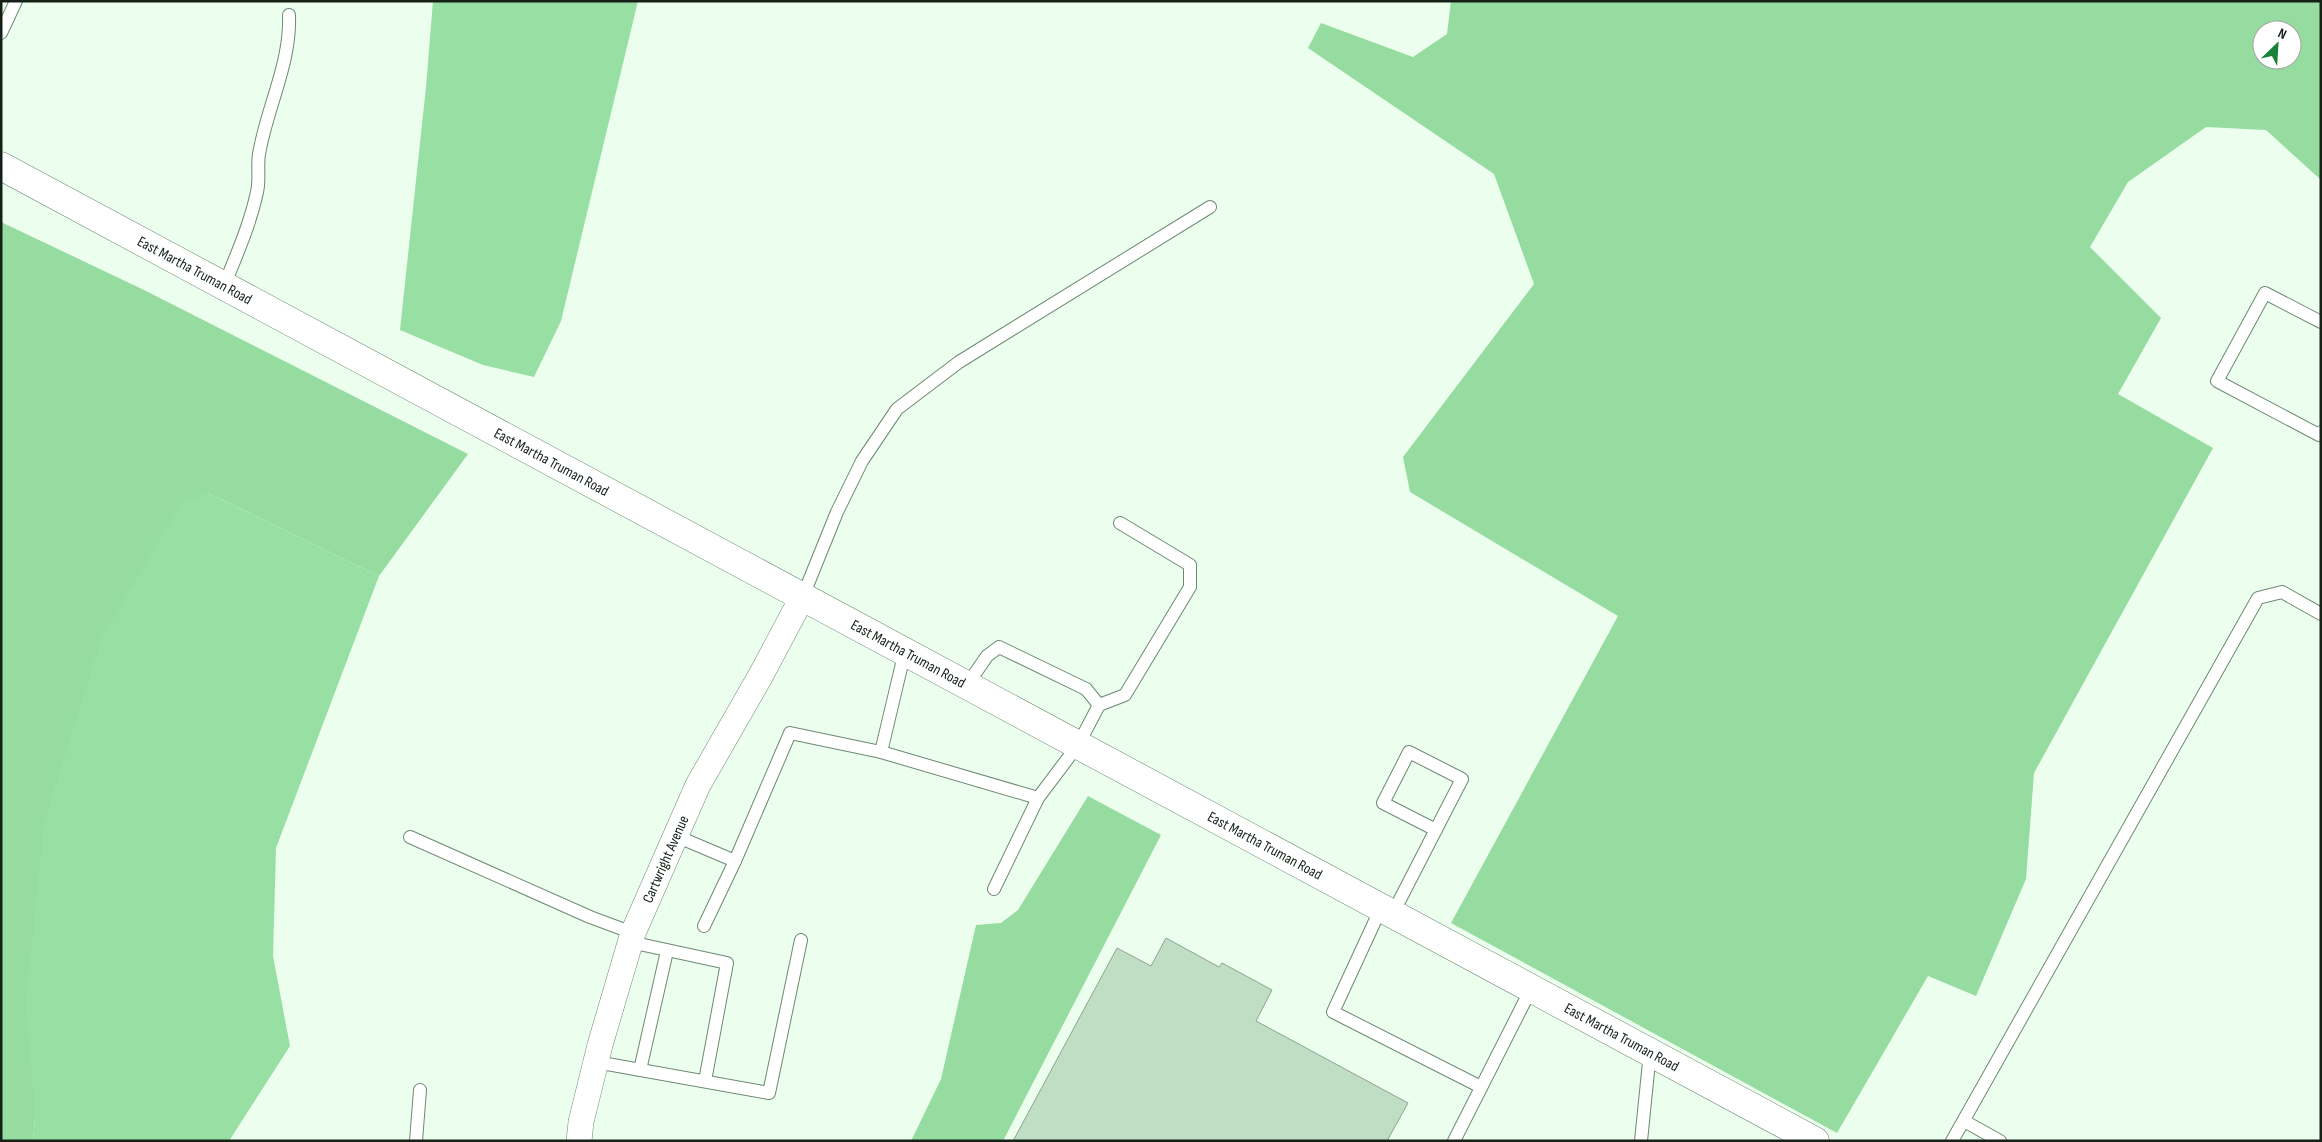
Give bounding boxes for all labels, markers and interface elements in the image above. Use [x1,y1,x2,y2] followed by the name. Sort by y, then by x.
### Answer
[2252,20,2302,70] north arrow
[2275,24,2289,43] text: N
[134,232,255,309] street label: East Martha Truman Road
[491,423,612,500] street label: East Martha Truman Road
[848,615,969,692] street label: East Martha Truman Road
[1204,807,1326,884] street label: East Martha Truman Road
[638,812,693,906] street label: Cartwright Avenue
[1561,999,1682,1076] street label: East Martha Truman Road

